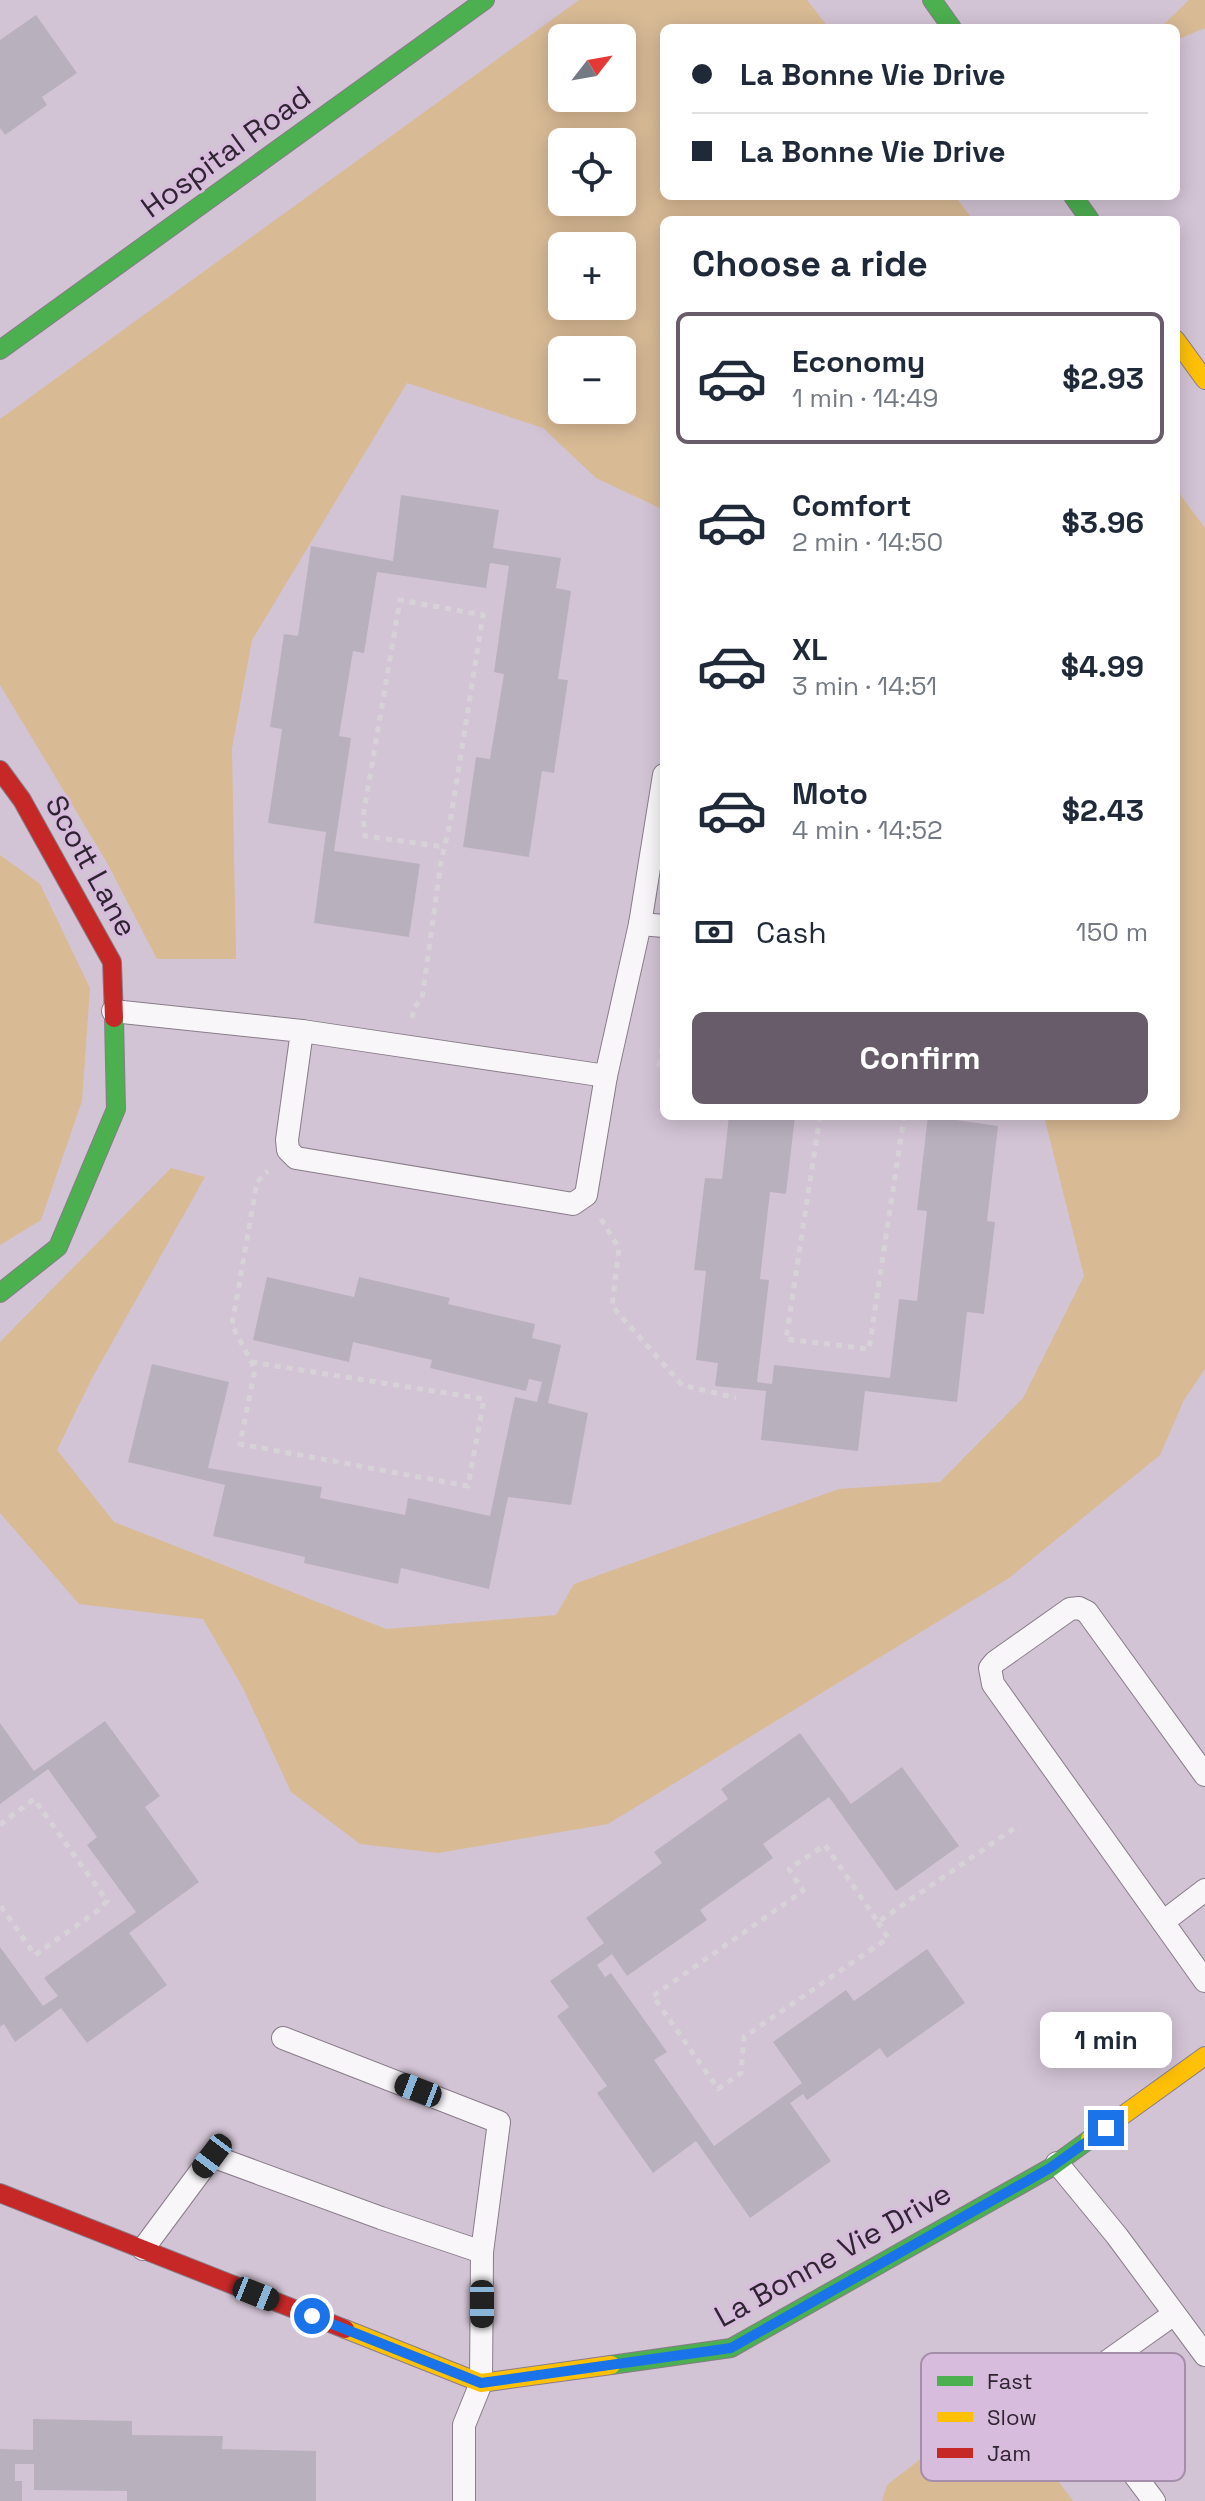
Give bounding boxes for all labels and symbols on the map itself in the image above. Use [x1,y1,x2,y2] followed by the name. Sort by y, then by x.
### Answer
[548,24,636,112] north arrow
[133,77,318,226] street label: Hospital Road
[37,788,146,943] street label: Scott Lane
[1040,2012,1172,2068] callout: 1 min
[391,2070,445,2110] car
[1088,2110,1124,2146] route end
[188,2130,236,2182] car
[707,2173,958,2336] street label: La Bonne Vie Drive
[229,2274,283,2314] car
[470,2280,494,2328] car
[294,2298,330,2334] route start
[921,2353,1185,2481] legend
[987,2367,1033,2395] text: Fast
[987,2403,1037,2431] text: Slow
[987,2439,1031,2467] text: Jam

